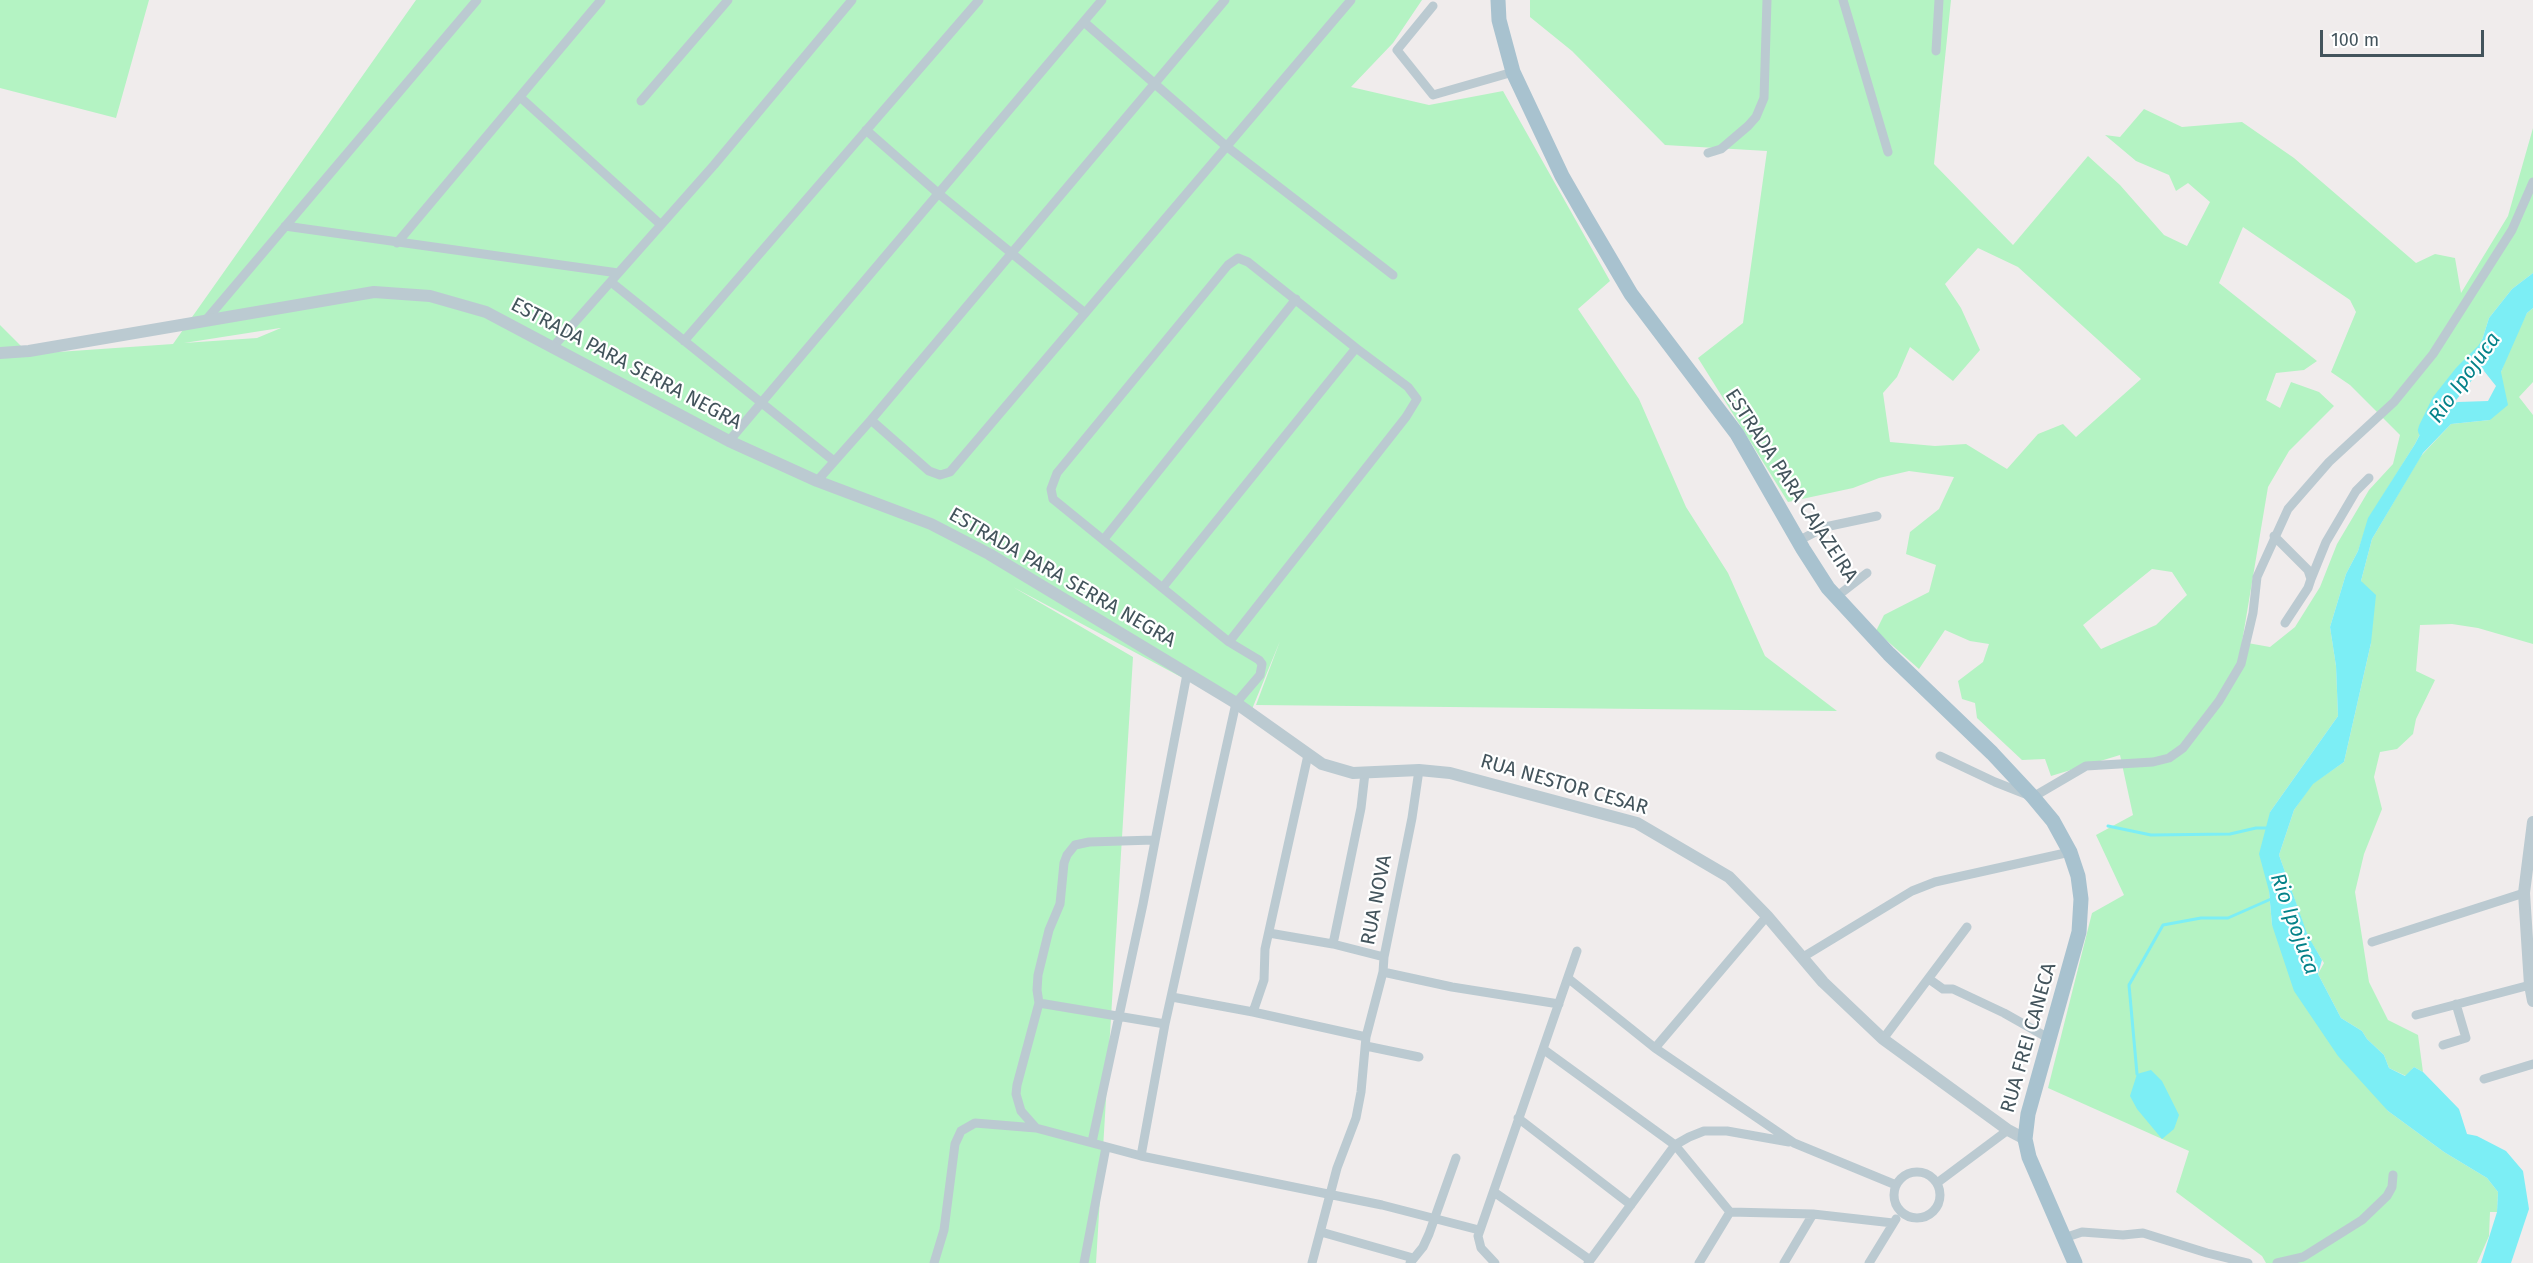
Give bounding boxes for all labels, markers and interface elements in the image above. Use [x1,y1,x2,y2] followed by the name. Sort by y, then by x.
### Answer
[2323,18,2486,56] scale bar
[2331,29,2379,51] text: 100 m
[507,293,745,435] street label: ESTRADA PARA SERRA NEGRA
[2424,328,2506,428] water label: Rio Ipojuca
[1719,385,1863,587] street label: ESTRADA PARA CAJAZEIRA
[944,503,1180,653] street label: ESTRADA PARA SERRA NEGRA
[1477,750,1651,820] street label: RUA NESTOR CESAR
[1356,853,1398,947] street label: RUA NOVA
[2264,870,2324,978] water label: Rio Ipojuca
[1996,960,2062,1116] street label: RUA FREI CANECA

